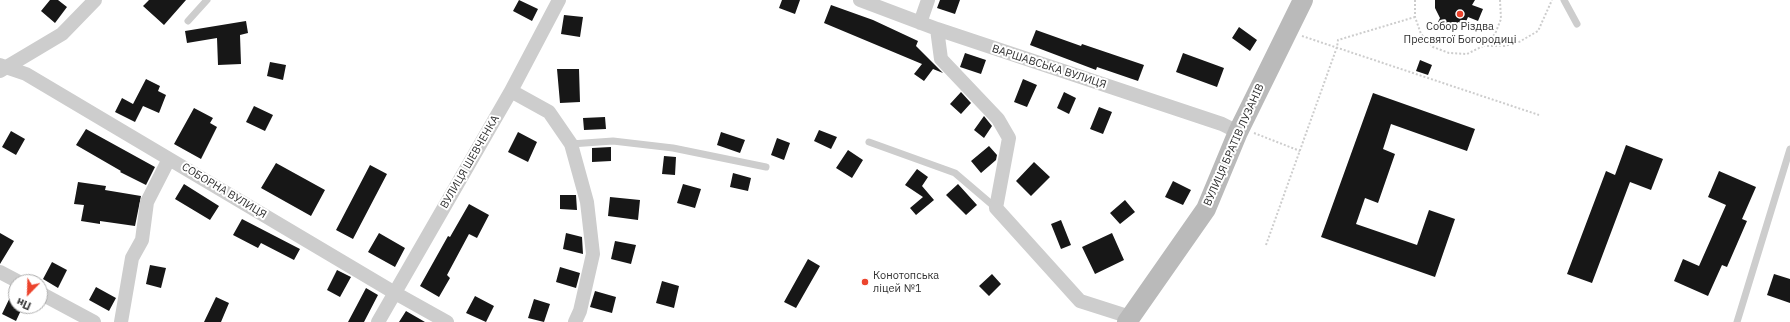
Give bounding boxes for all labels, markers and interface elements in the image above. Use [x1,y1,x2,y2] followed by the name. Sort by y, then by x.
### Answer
[1455,9,1465,19] marker: Собор Різдва Пресвятої Богородиці
[1404,20,1516,46] place label: Собор Різдва Пресвятої Богородиці
[990,42,1108,92] street label: ВАРШАВСЬКА ВУЛИЦЯ
[1201,82,1267,208] street label: ВУЛИЦЯ БРАТІВ ЛУЗАНІВ
[438,113,502,211] street label: ВУЛИЦЯ ШЕВЧЕНКА
[179,160,269,222] street label: СОБОРНА ВУЛИЦЯ
[873,269,939,295] place label: Конотопська ліцей №1
[8,274,48,314] north arrow
[860,277,870,287] marker: Конотопська ліцей №1
[14,295,33,313] text: Пн

